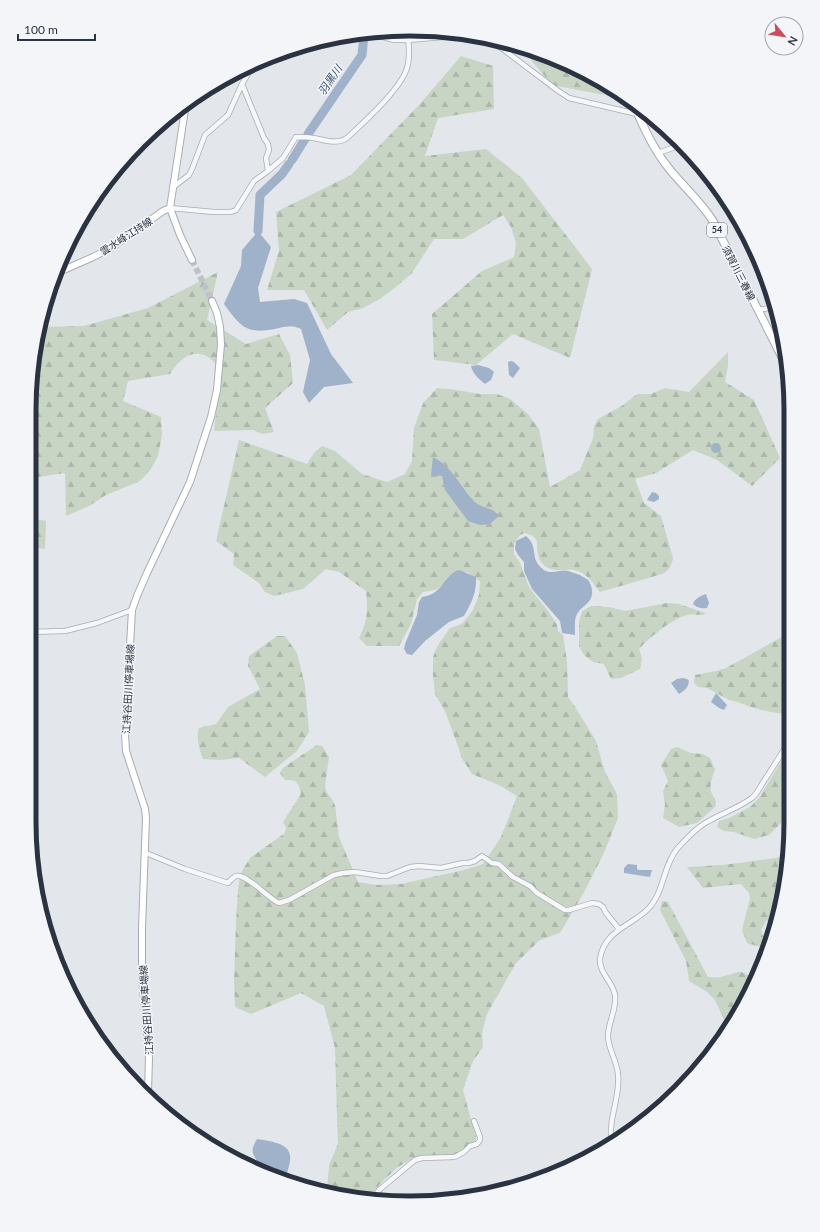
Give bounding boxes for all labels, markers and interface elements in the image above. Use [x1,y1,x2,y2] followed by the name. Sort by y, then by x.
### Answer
[18,16,95,42] scale bar
[764,16,804,56] north arrow
[24,22,58,37] text: 100 m
[785,34,801,48] text: N
[315,62,345,97] water label: 羽黒川
[98,215,154,257] street label: 雲水峰江持線
[707,223,727,237] road number: 54
[720,244,758,302] street label: 須賀川三春線
[120,644,136,734] street label: 江持谷田川停車場線
[137,965,155,1055] street label: 江持谷田川停車場線

